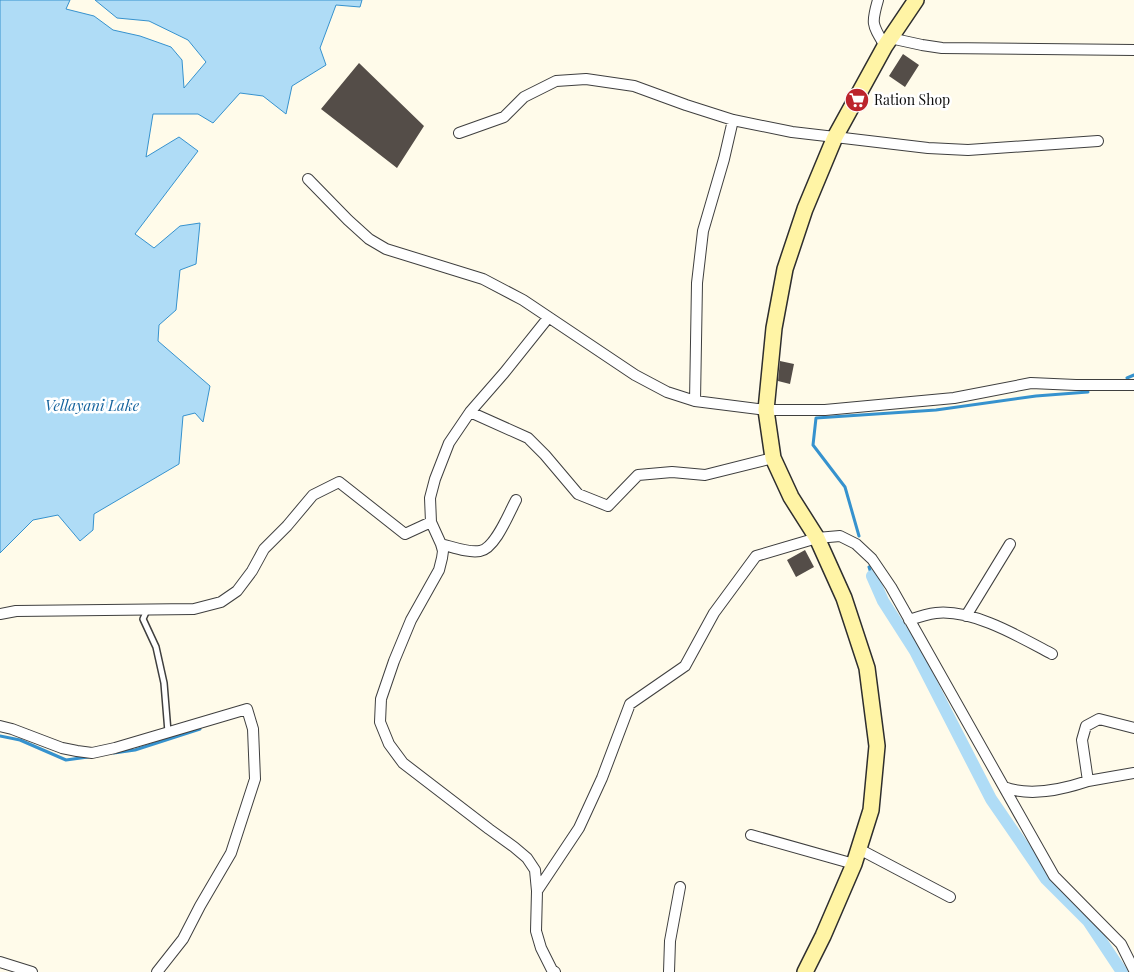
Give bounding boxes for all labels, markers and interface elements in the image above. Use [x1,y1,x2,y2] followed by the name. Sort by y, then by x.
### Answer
[844,87,870,113] supermarket icon: Ration Shop
[874,90,950,109] place label: Ration Shop
[45,395,140,415] water label: Vellayani Lake

